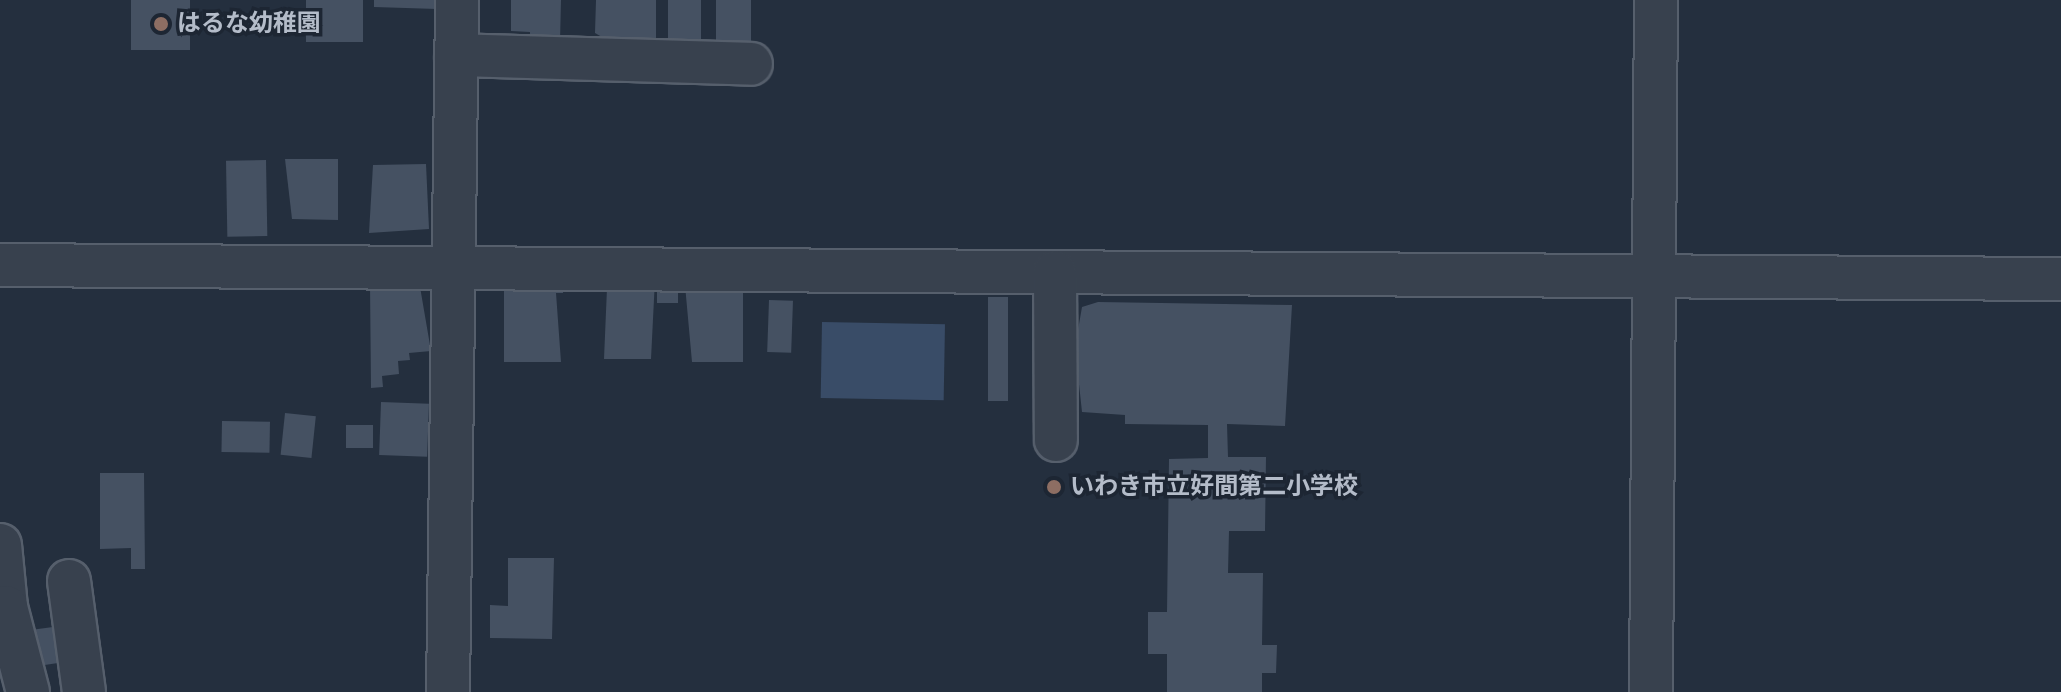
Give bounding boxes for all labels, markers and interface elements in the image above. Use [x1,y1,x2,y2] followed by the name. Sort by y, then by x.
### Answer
[177,10,321,38] place label: はるな幼稚園
[152,15,170,33] marker: はるな幼稚園
[1070,473,1358,501] place label: いわき市立好間第二小学校
[1045,478,1063,496] marker: いわき市立好間第二小学校

